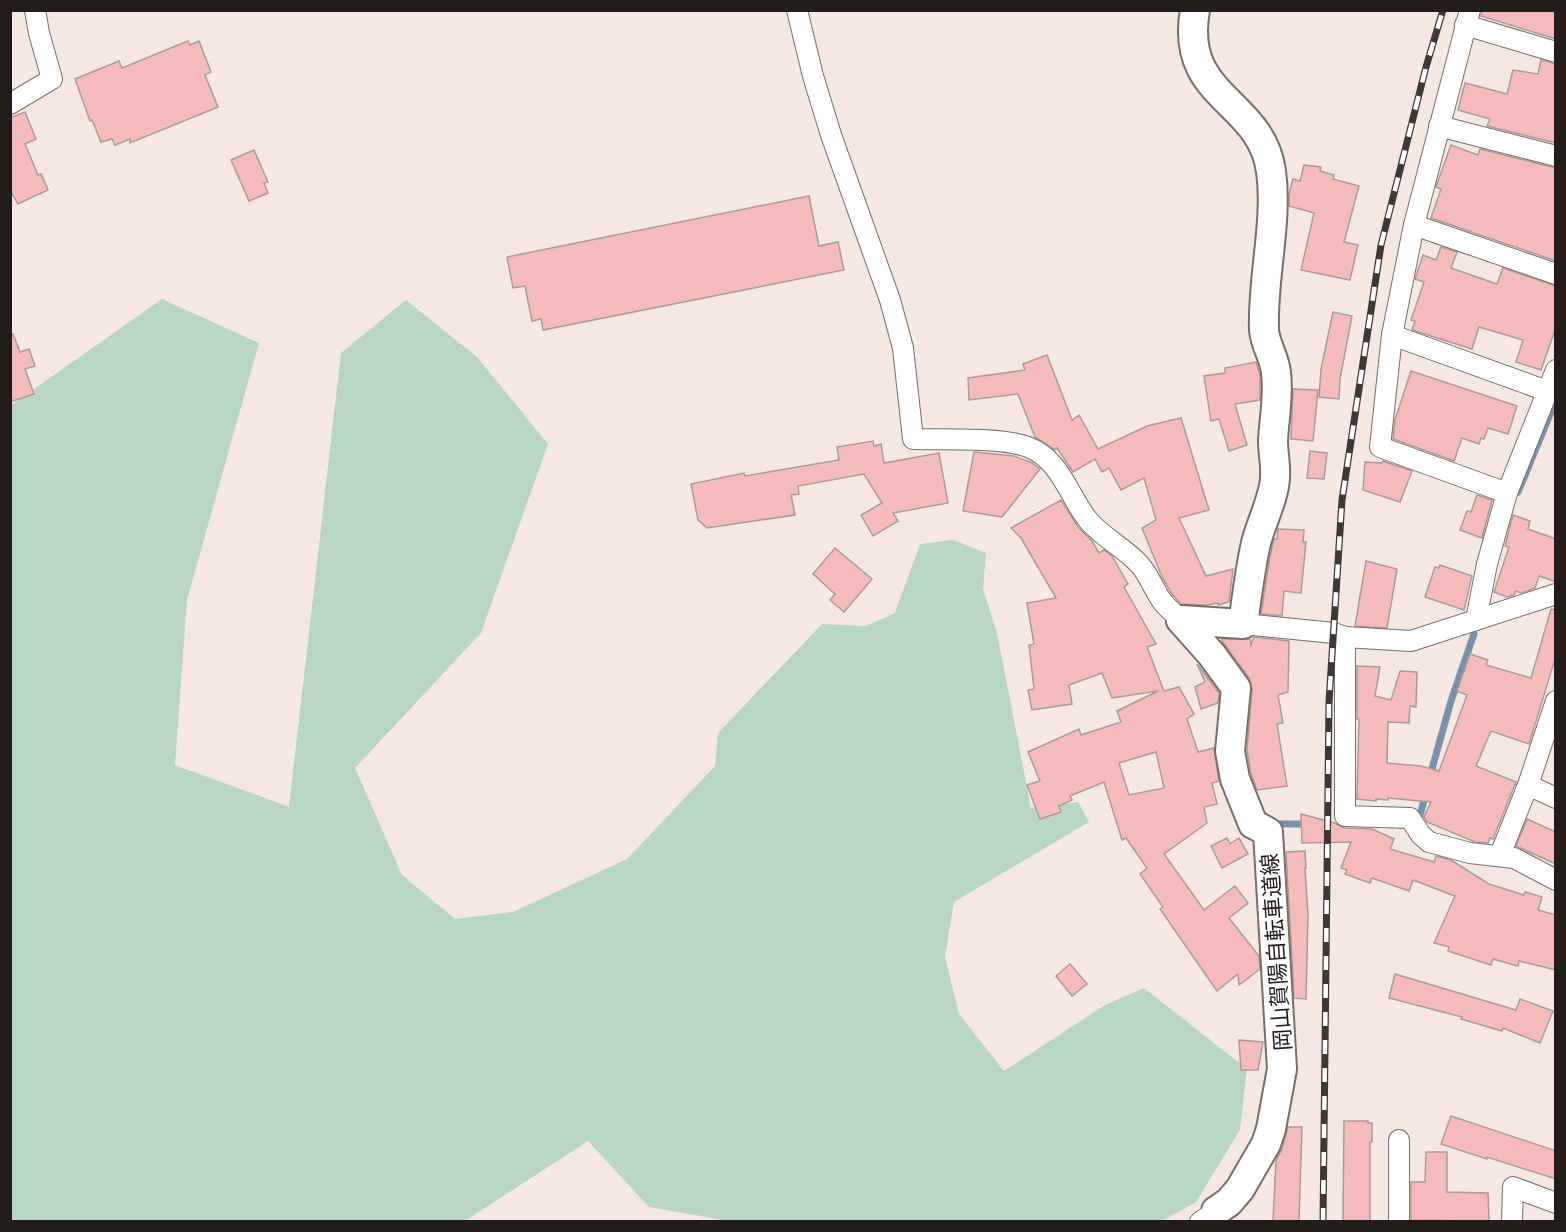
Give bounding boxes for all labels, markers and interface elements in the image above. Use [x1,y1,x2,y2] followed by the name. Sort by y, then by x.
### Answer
[1256,852,1297,1052] street label: 岡山賀陽自転車道線

